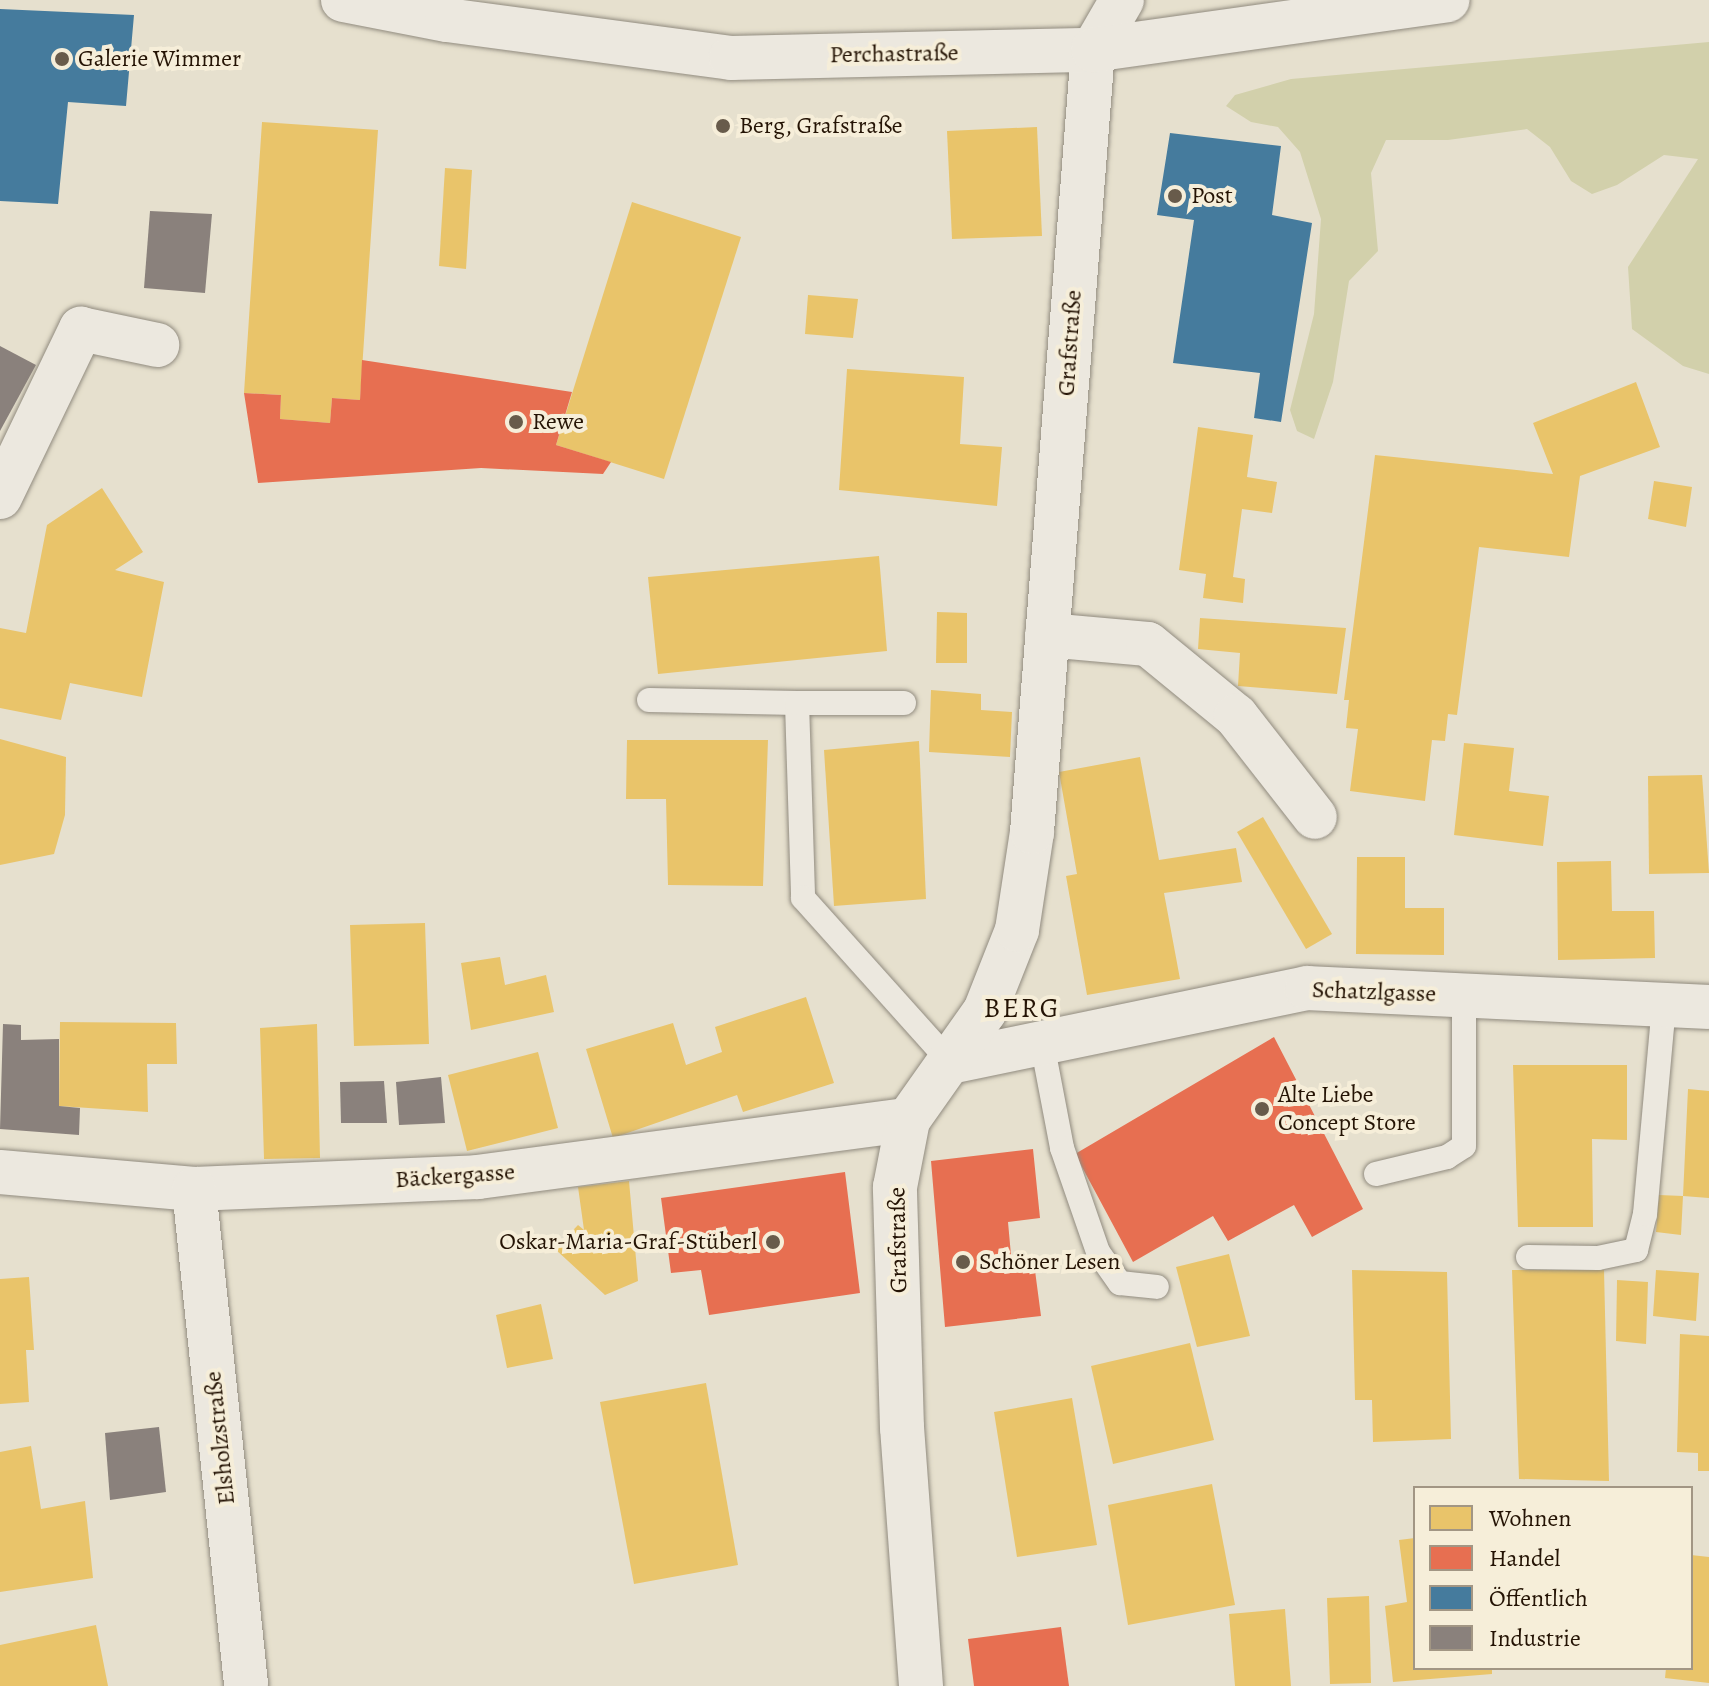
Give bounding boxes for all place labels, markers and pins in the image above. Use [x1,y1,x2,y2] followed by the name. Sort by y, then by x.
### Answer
[78,45,241,73] place label: Galerie Wimmer
[53,50,71,68] marker: Galerie Wimmer
[739,112,903,140] place label: Berg, Grafstraße
[714,117,732,135] marker: Berg, Grafstraße
[1191,182,1233,210] place label: Post
[1166,187,1184,205] marker: Post
[532,408,584,436] place label: Rewe
[507,413,525,431] marker: Rewe
[1278,1081,1416,1137] place label: Alte Liebe Concept Store
[1253,1100,1271,1118] marker: Alte Liebe Concept Store
[499,1228,757,1256] place label: Oskar-Maria-Graf-Stüberl
[764,1233,782,1251] marker: Oskar-Maria-Graf-Stüberl
[979,1248,1121,1276] place label: Schöner Lesen
[954,1253,972,1271] marker: Schöner Lesen

